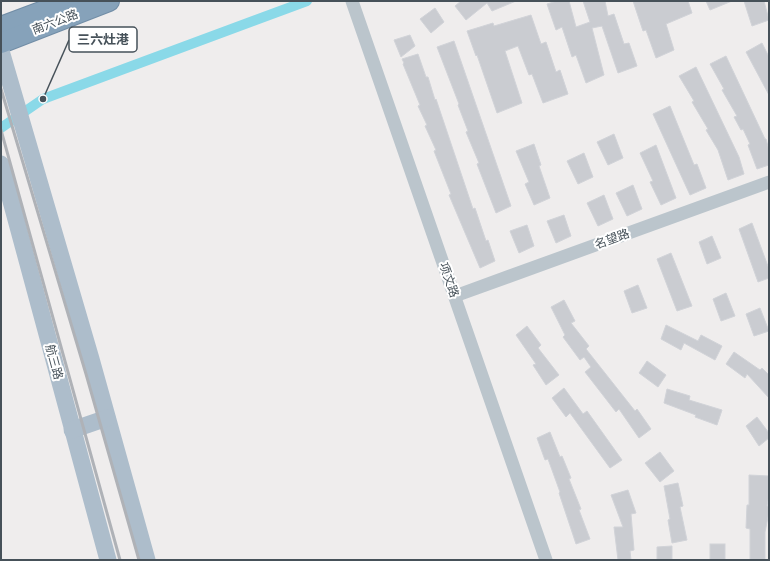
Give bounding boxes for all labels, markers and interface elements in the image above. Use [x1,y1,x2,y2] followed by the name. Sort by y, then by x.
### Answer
[30,7,80,37] street label: 南六公路
[69,27,137,52] callout: 三六灶港
[77,32,129,47] text: 三六灶港
[593,226,631,252] street label: 名望路
[437,261,461,299] street label: 项文路
[43,343,65,381] street label: 航三路

